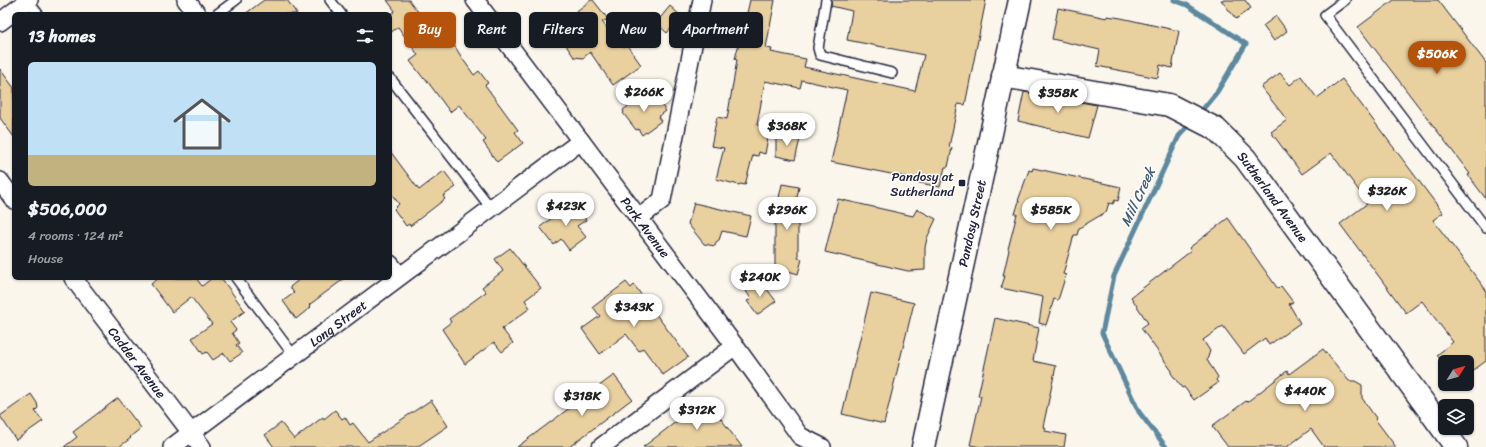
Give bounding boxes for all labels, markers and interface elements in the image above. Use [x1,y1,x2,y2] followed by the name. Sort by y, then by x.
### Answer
[404,12,456,48] chip: Buy
[464,12,521,48] chip: Rent
[529,12,598,48] chip: Filters
[606,12,661,48] chip: New
[669,12,763,48] chip: Apartment
[28,21,95,51] text: 13 homes
[354,25,376,47] icon: filters
[1409,41,1465,75] pin: $506K
[1417,42,1457,65] text: $506K
[616,79,672,113] pin: $266K
[625,80,663,103] text: $266K
[1030,80,1086,114] pin: $358K
[1038,81,1078,104] text: $358K
[166,88,238,160] icon: home
[759,113,815,147] pin: $368K
[767,114,807,137] text: $368K
[1232,145,1314,247] street label: Sutherland Avenue
[1113,162,1163,231] water label: Mill Creek
[890,165,955,203] place label: Pandosy at Sutherland
[951,177,992,269] street label: Pandosy Street
[957,178,967,188] marker: Pandosy at Sutherland
[1359,178,1415,212] pin: $326K
[1368,179,1406,202] text: $326K
[615,191,677,263] street label: Park Avenue
[538,193,594,227] pin: $423K
[28,194,107,224] text: $506,000
[546,194,586,217] text: $423K
[759,197,815,231] pin: $296K
[1023,197,1079,231] pin: $585K
[767,198,807,221] text: $296K
[1031,198,1071,221] text: $585K
[28,224,123,247] text: 4 rooms · 124 m²
[28,247,63,270] text: House
[732,264,788,298] pin: $240K
[740,265,780,288] text: $240K
[304,293,372,352] street label: Long Street
[606,294,662,328] pin: $343K
[614,295,654,318] text: $343K
[102,321,173,403] street label: Cadder Avenue
[1438,355,1474,391] north arrow
[1438,355,1474,435] map controls
[1277,378,1333,412] pin: $440K
[1284,379,1326,402] text: $440K
[554,383,610,417] pin: $318K
[563,384,601,407] text: $318K
[669,397,725,431] pin: $312K
[679,398,715,421] text: $312K
[1438,399,1474,435] button: layers

